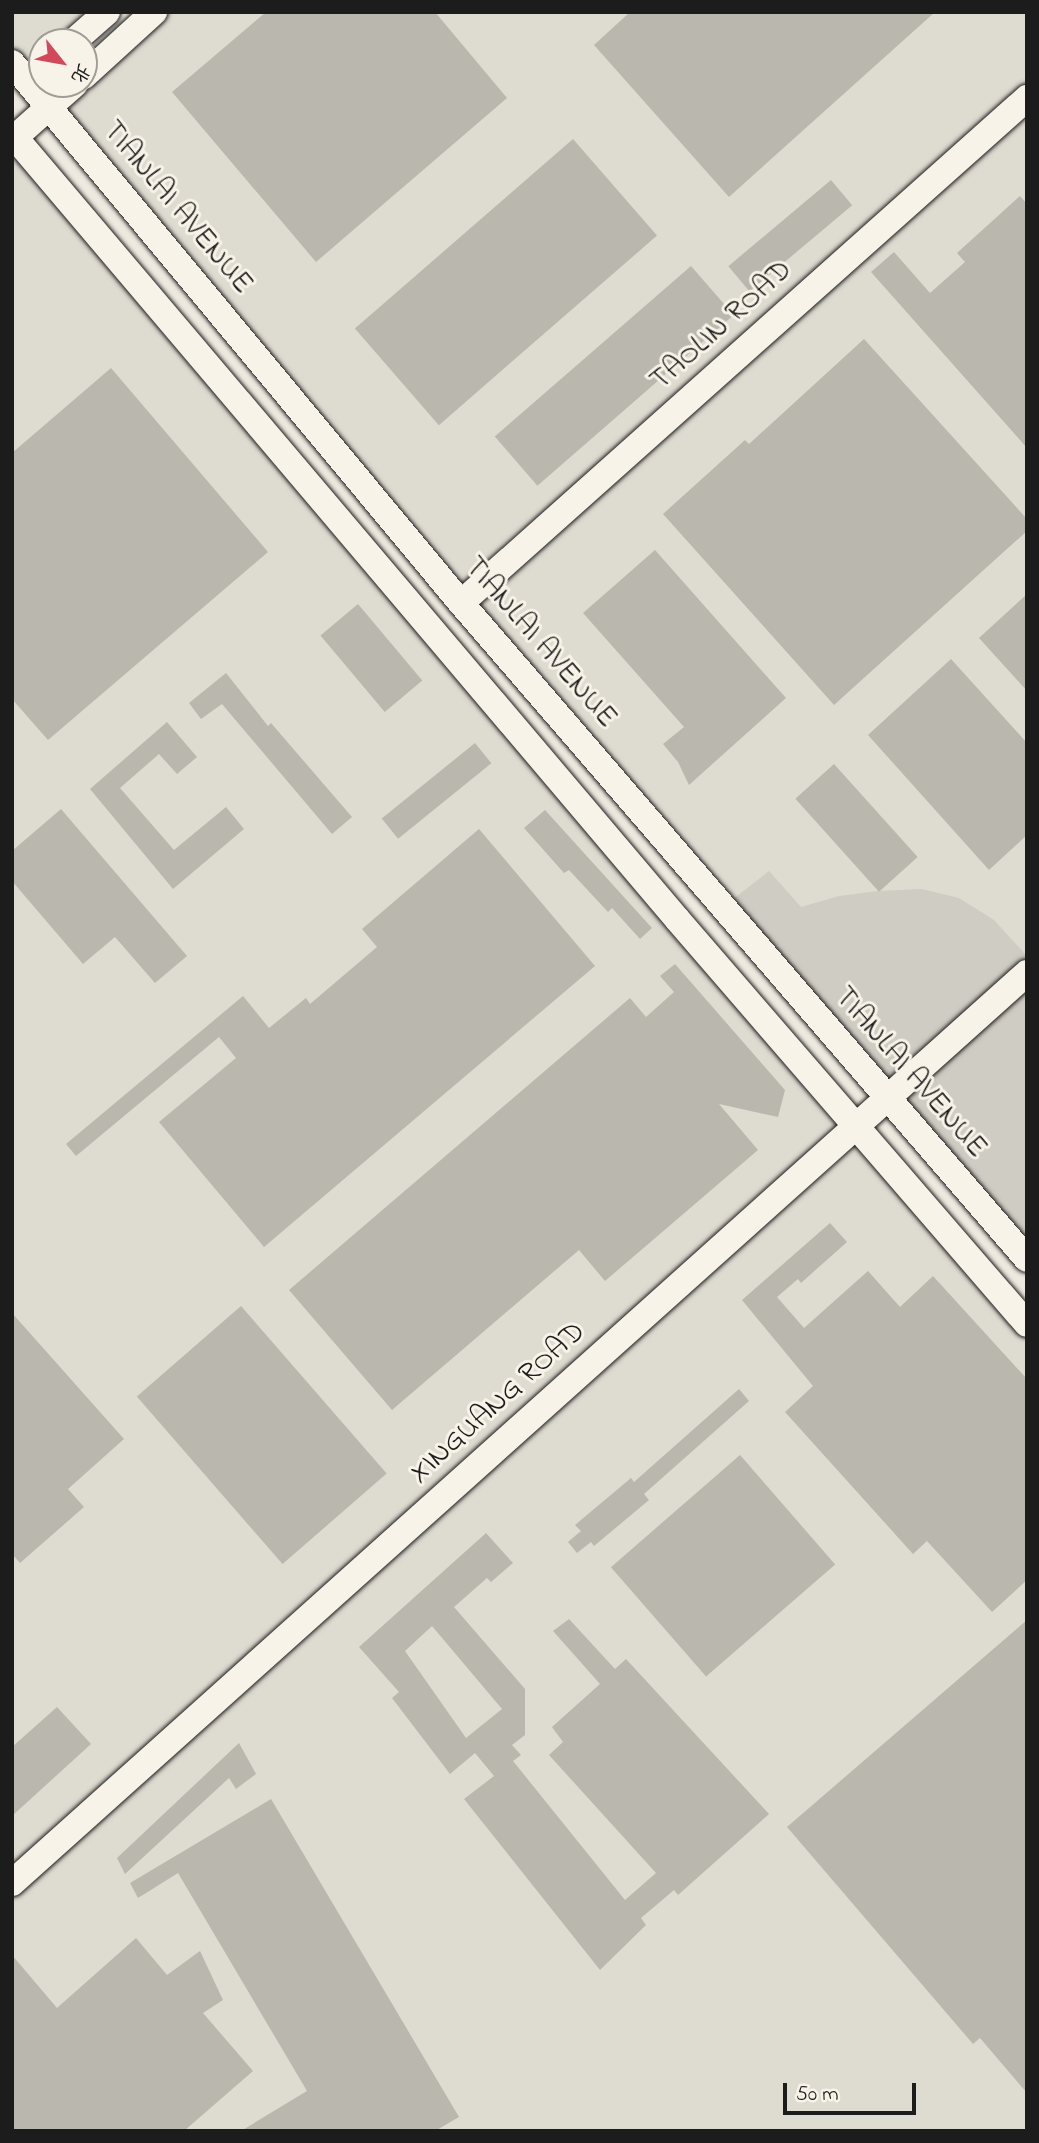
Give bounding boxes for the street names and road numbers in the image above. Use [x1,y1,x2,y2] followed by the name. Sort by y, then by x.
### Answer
[94,114,260,302] street label: TIANLAI AVENUE
[644,253,800,399] street label: TAOLIN ROAD
[456,550,624,736] street label: TIANLAI AVENUE
[826,980,994,1166] street label: TIANLAI AVENUE
[403,1315,593,1491] street label: XINGUANG ROAD

